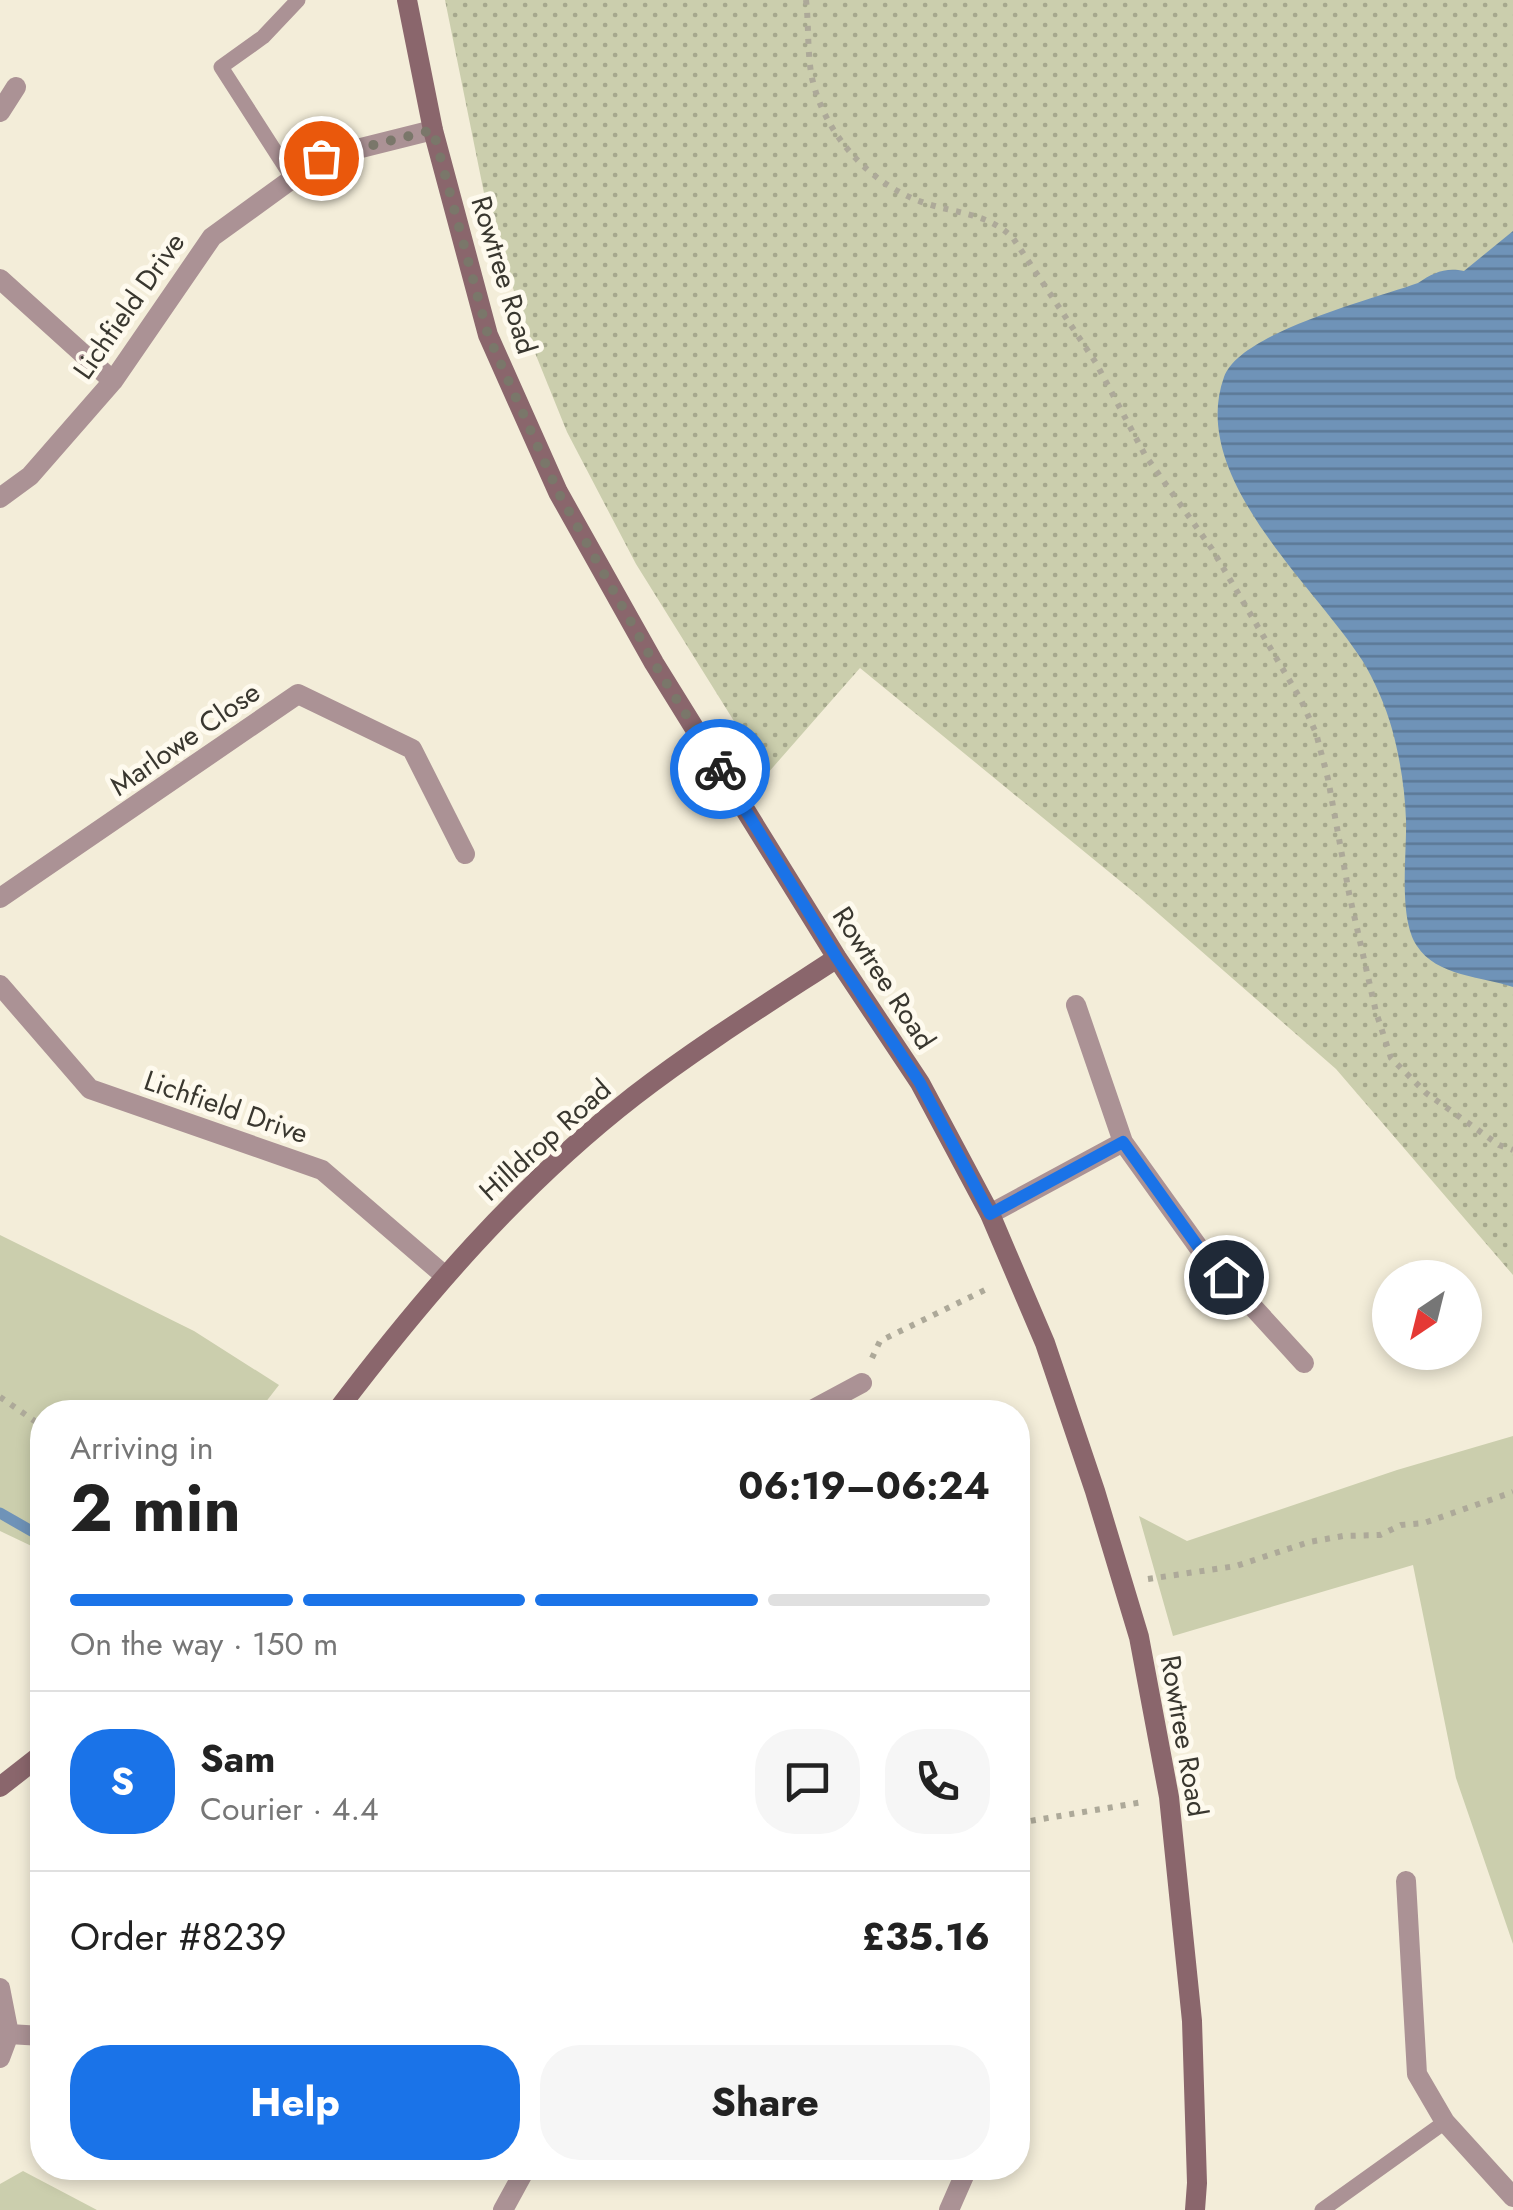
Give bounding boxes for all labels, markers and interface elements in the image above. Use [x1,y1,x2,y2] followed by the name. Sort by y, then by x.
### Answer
[279,116,364,201] pin
[294,131,349,186] icon: bag
[461,191,547,359] street label: Rowtree Road
[63,224,195,388] street label: Lichfield Drive
[102,672,268,806] street label: Marlowe Close
[670,719,770,819] courier
[693,742,748,797] icon: bike
[822,898,946,1058] street label: Rowtree Road
[139,1060,313,1154] street label: Lichfield Drive
[470,1069,620,1211] street label: Hilldrop Road
[1184,1235,1269,1320] pin
[1199,1250,1254,1305] icon: home
[1372,1260,1482,1370] north arrow
[1372,1260,1482,1370] map controls
[70,1425,214,1471] text: Arriving in
[738,1458,990,1513] text: 06:19–06:24
[70,1461,241,1555] text: 2 min
[70,1621,338,1667] text: On the way · 150 m
[1150,1652,1218,1820] street label: Rowtree Road
[755,1729,860,1834] button: chat
[885,1729,990,1834] button: phone
[200,1731,275,1786] text: Sam
[111,1754,134,1809] text: S
[200,1786,379,1832] text: Courier · 4.4
[70,1909,287,1964] text: Order #8239
[862,1909,990,1964] text: £35.16
[70,2045,520,2160] button: Help
[540,2045,990,2160] button: Share

